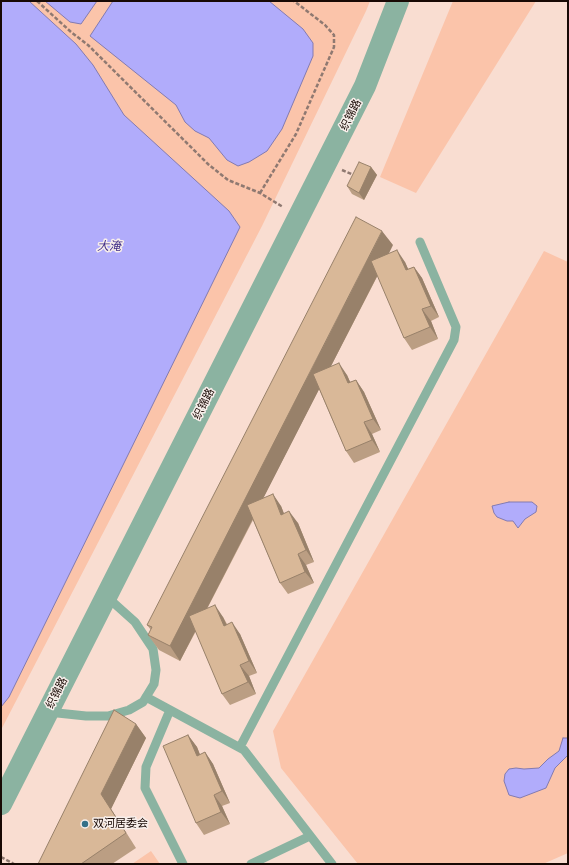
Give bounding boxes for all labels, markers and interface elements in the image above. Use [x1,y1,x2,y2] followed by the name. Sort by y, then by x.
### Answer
[338,97,364,133] street label: 织锦路
[97,240,121,254] water label: 大淹
[191,386,217,422] street label: 织锦路
[44,675,70,711] street label: 织锦路
[93,817,148,831] place label: 双河居委会
[80,819,90,829] marker: 双河居委会

